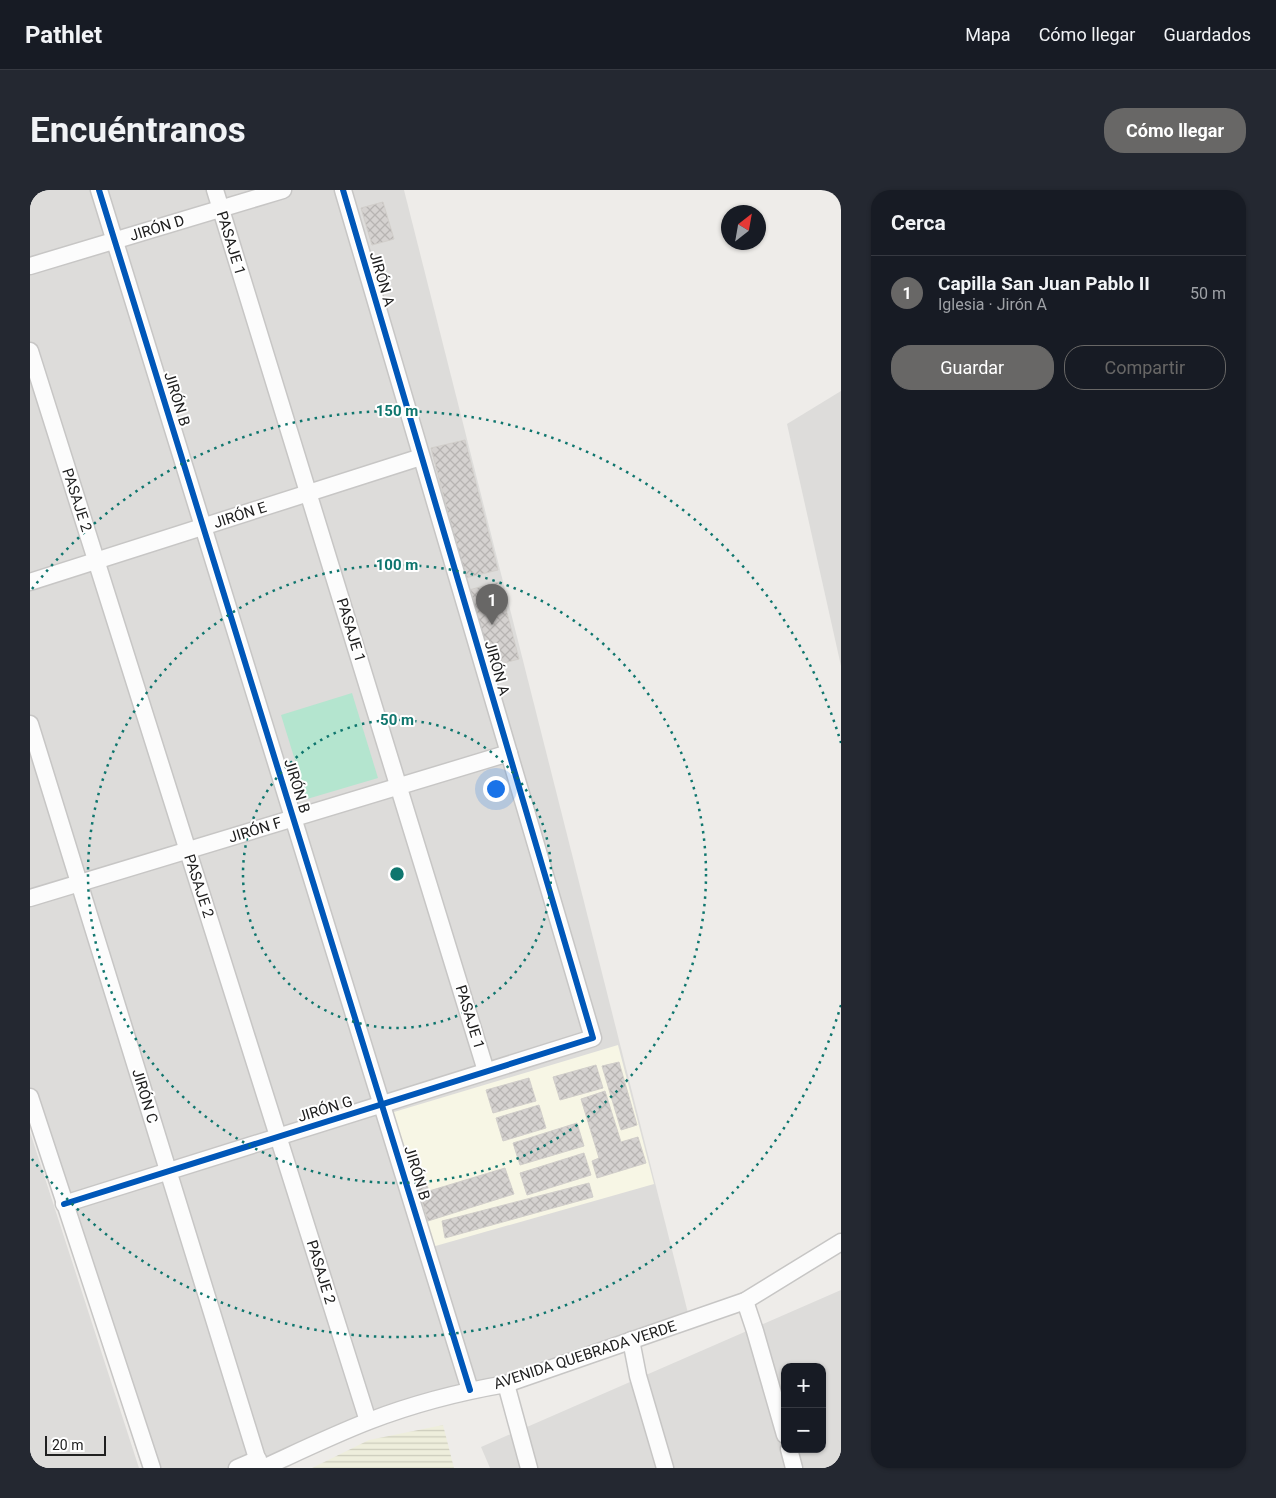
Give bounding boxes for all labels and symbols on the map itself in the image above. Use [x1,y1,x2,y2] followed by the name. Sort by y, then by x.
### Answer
[721,205,766,250] north arrow
[213,209,249,277] street label: PASAJE 1
[128,211,186,245] street label: JIRÓN D
[366,250,398,309] street label: JIRÓN A
[160,370,194,428] street label: JIRÓN B
[376,402,418,420] text: 150 m
[58,466,96,534] street label: PASAJE 2
[211,498,269,532] street label: JIRÓN E
[376,556,418,574] text: 100 m
[476,584,508,625] pin: 1
[333,596,369,664] street label: PASAJE 1
[481,639,513,698] street label: JIRÓN A
[380,711,414,729] text: 50 m
[280,757,314,815] street label: JIRÓN B
[483,776,509,802] your location
[226,813,284,847] street label: JIRÓN F
[180,852,218,920] street label: PASAJE 2
[388,865,406,883] centre of rings
[452,983,488,1051] street label: PASAJE 1
[128,1067,162,1126] street label: JIRÓN C
[295,1092,355,1126] street label: JIRÓN G
[400,1144,434,1202] street label: JIRÓN B
[303,1238,339,1306] street label: PASAJE 2
[491,1317,679,1393] street label: AVENIDA QUEBRADA VERDE
[45,1433,106,1456] scale bar

